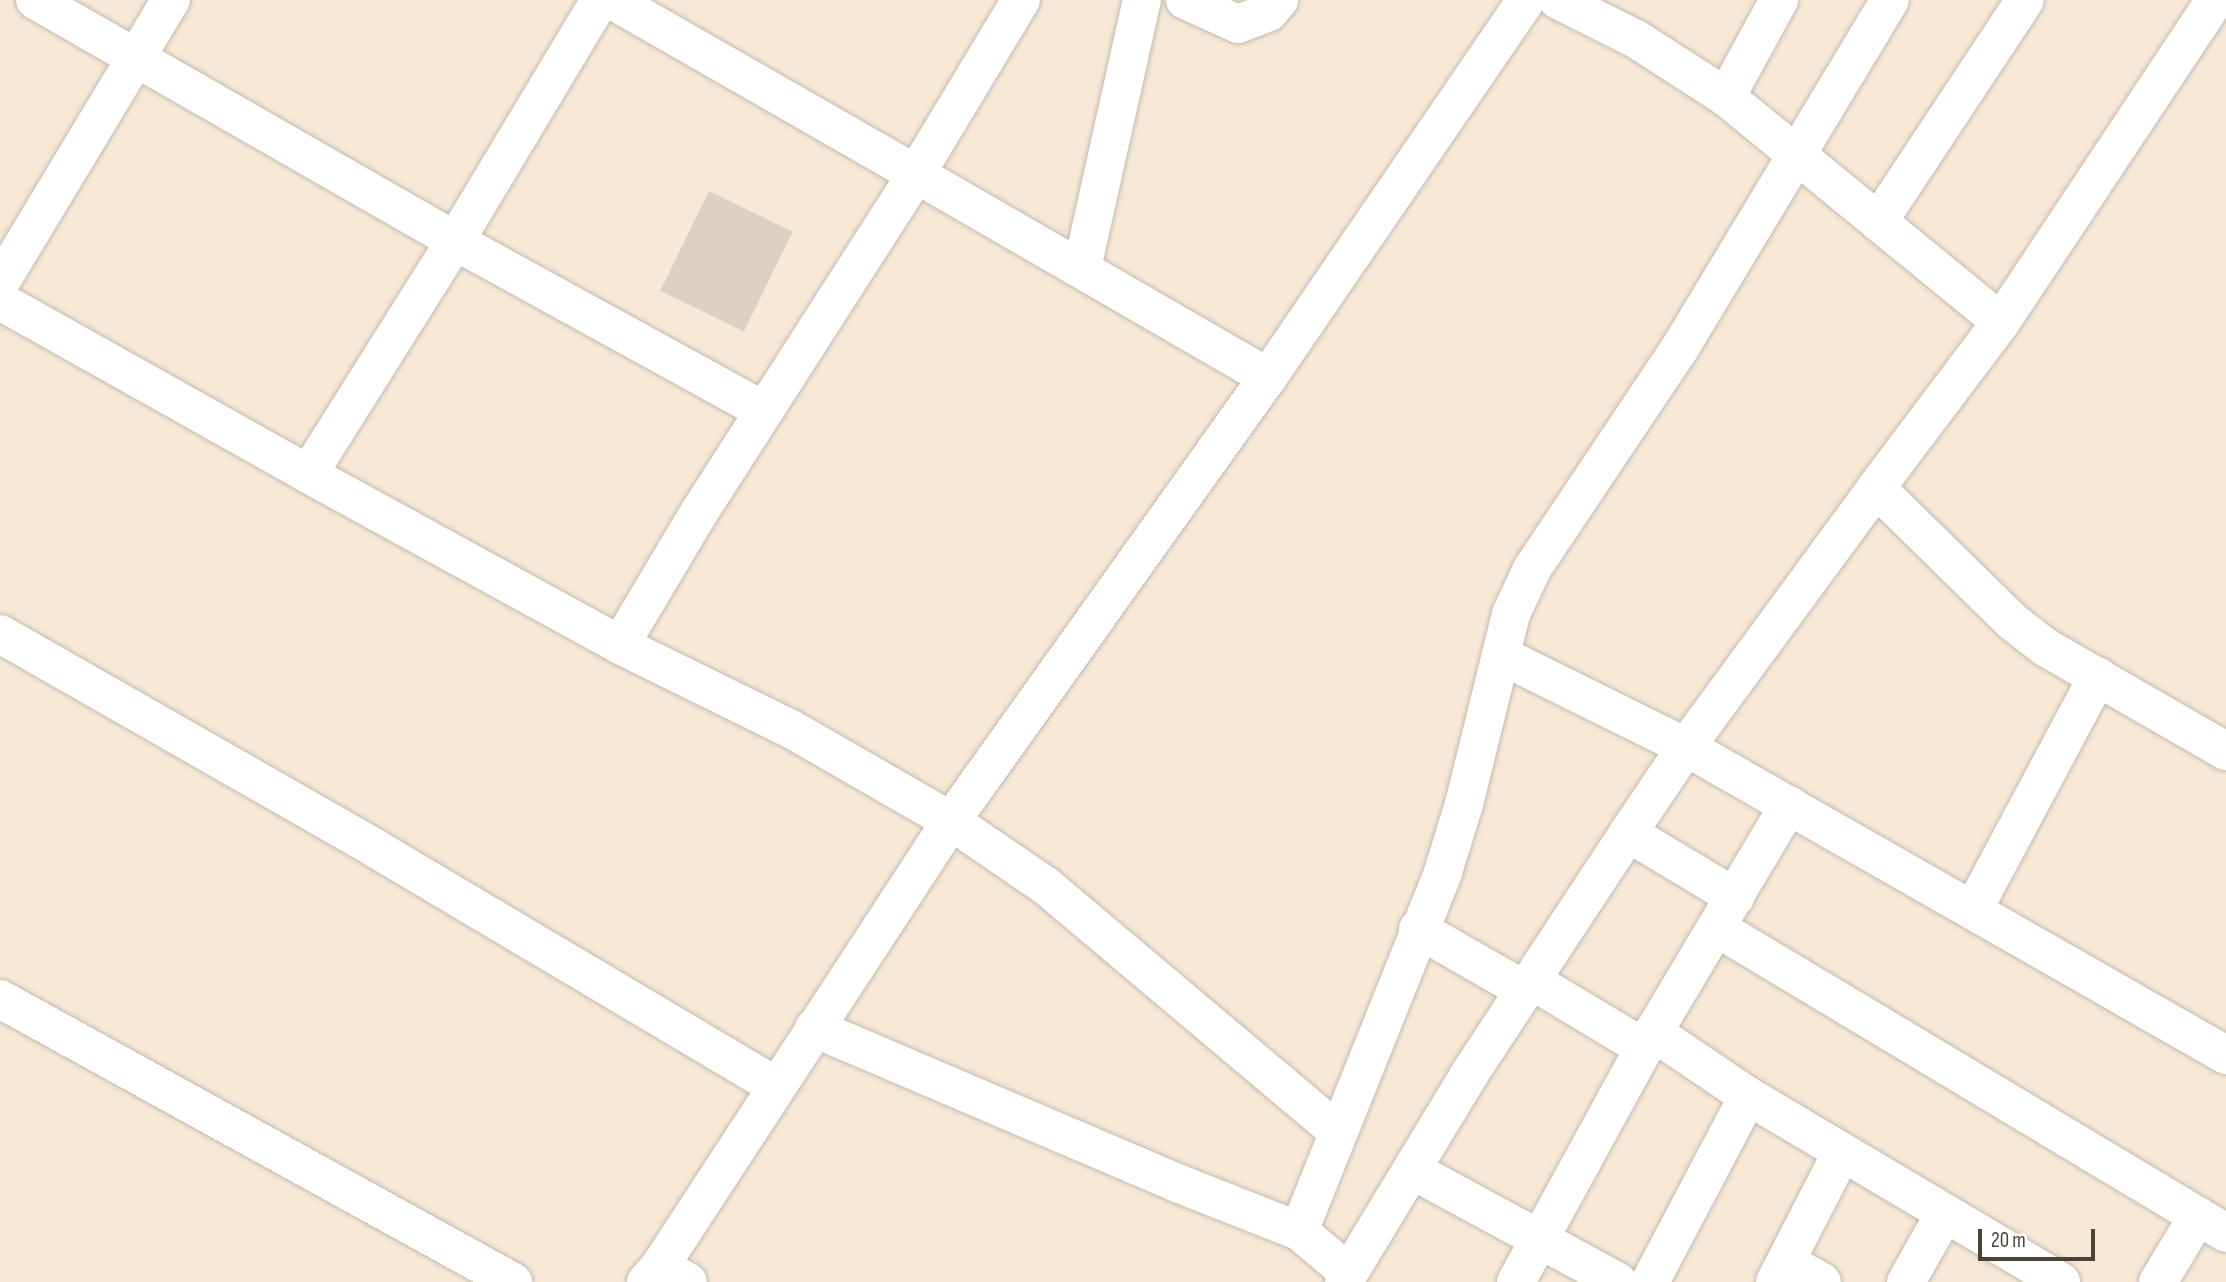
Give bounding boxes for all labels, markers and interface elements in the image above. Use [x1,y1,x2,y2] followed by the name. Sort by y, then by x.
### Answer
[1981,1216,2098,1260] scale bar
[1991,1228,2026,1253] text: 20 m

